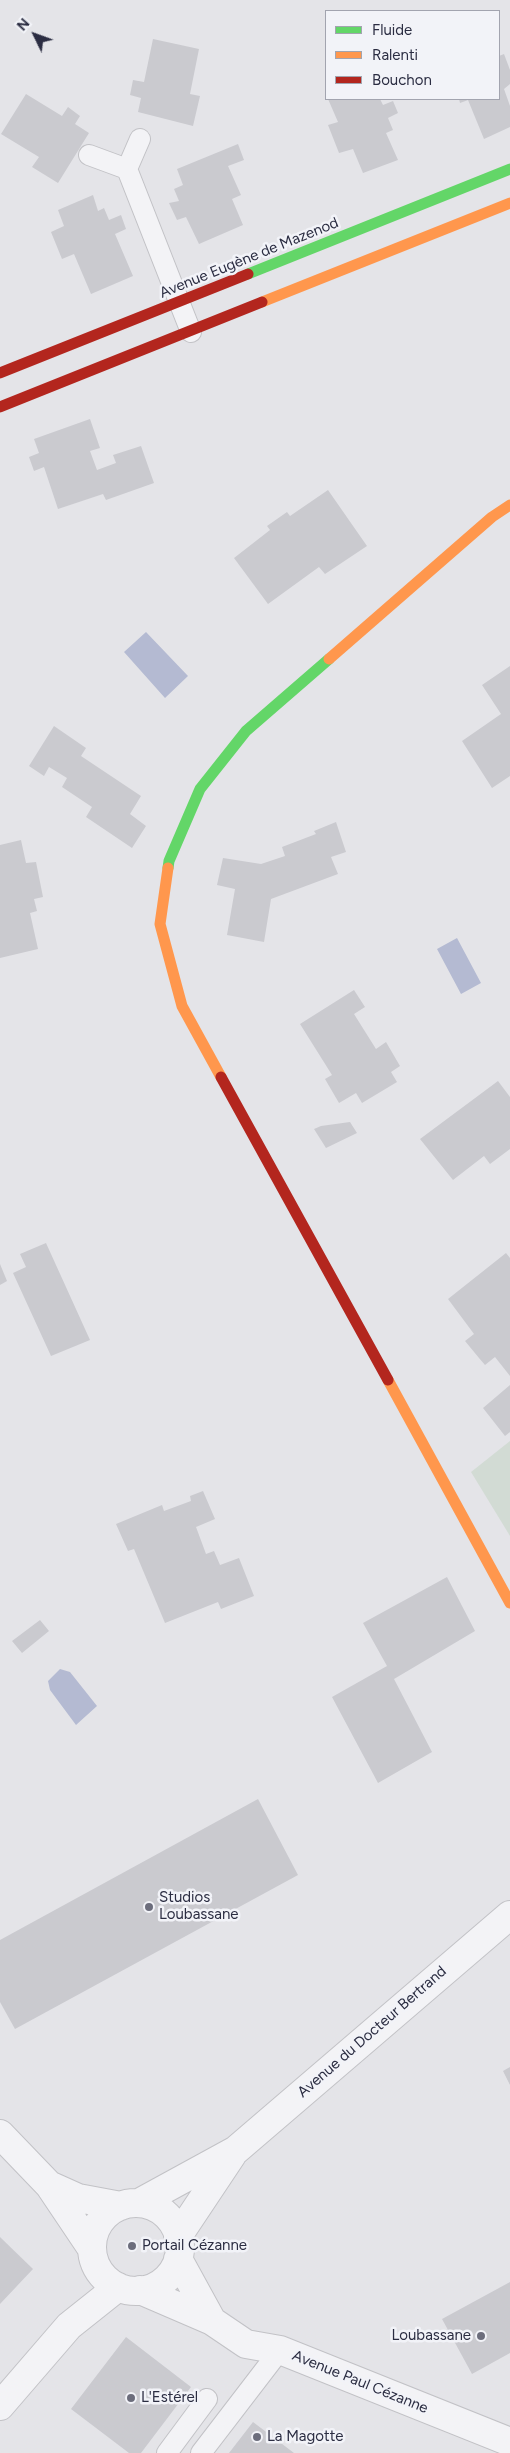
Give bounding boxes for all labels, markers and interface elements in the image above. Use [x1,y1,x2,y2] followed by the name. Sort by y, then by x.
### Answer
[10,10,60,60] north arrow
[325,10,500,100] legend
[14,15,33,34] text: N
[372,21,412,39] text: Fluide
[372,46,418,64] text: Ralenti
[372,71,432,89] text: Bouchon
[157,214,341,302] street label: Avenue Eugène de Mazenod
[159,1889,238,1924] place label: Studios Loubassane
[143,1901,155,1913] marker: Studios Loubassane
[294,1962,450,2102] street label: Avenue du Docteur Bertrand
[142,2237,247,2255] place label: Portail Cézanne
[126,2240,138,2252] marker: Portail Cézanne
[392,2327,471,2345] place label: Loubassane
[475,2330,487,2342] marker: Loubassane
[289,2347,431,2417] street label: Avenue Paul Cézanne
[141,2389,198,2407] place label: L'Estérel
[125,2392,137,2404] marker: L'Estérel
[267,2428,343,2446] place label: La Magotte
[251,2431,263,2443] marker: La Magotte

